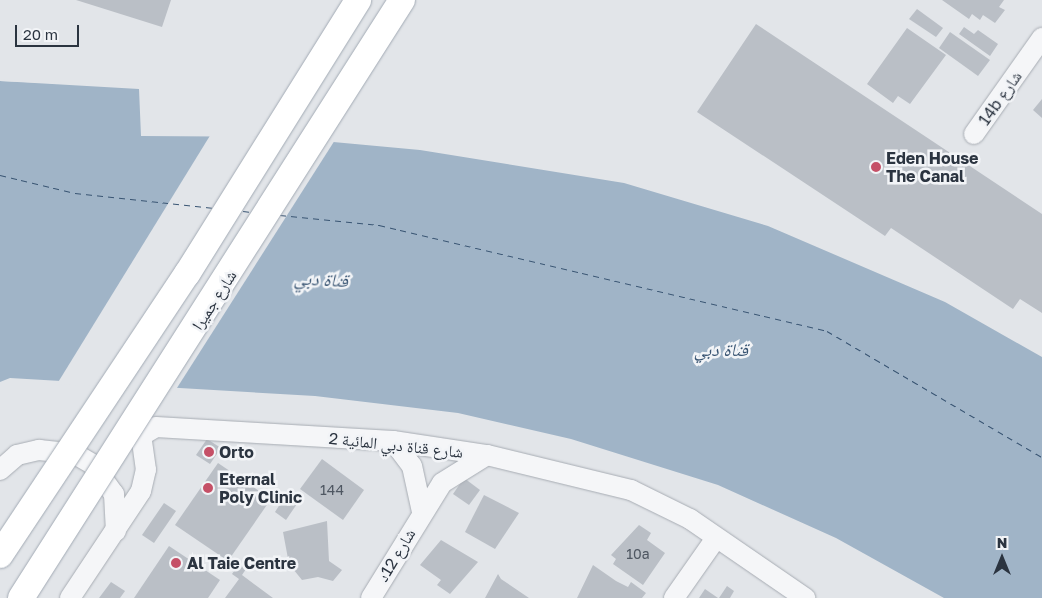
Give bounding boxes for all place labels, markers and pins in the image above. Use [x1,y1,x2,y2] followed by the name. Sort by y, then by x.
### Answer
[886,148,979,186] place label: Eden House The Canal
[870,161,882,173] marker: Eden House The Canal
[219,442,254,462] place label: Orto
[203,446,215,458] marker: Orto
[219,469,302,507] place label: Eternal Poly Clinic
[201,481,215,495] marker: Eternal Poly Clinic
[187,553,296,573] place label: Al Taie Centre
[169,556,183,570] marker: Al Taie Centre

